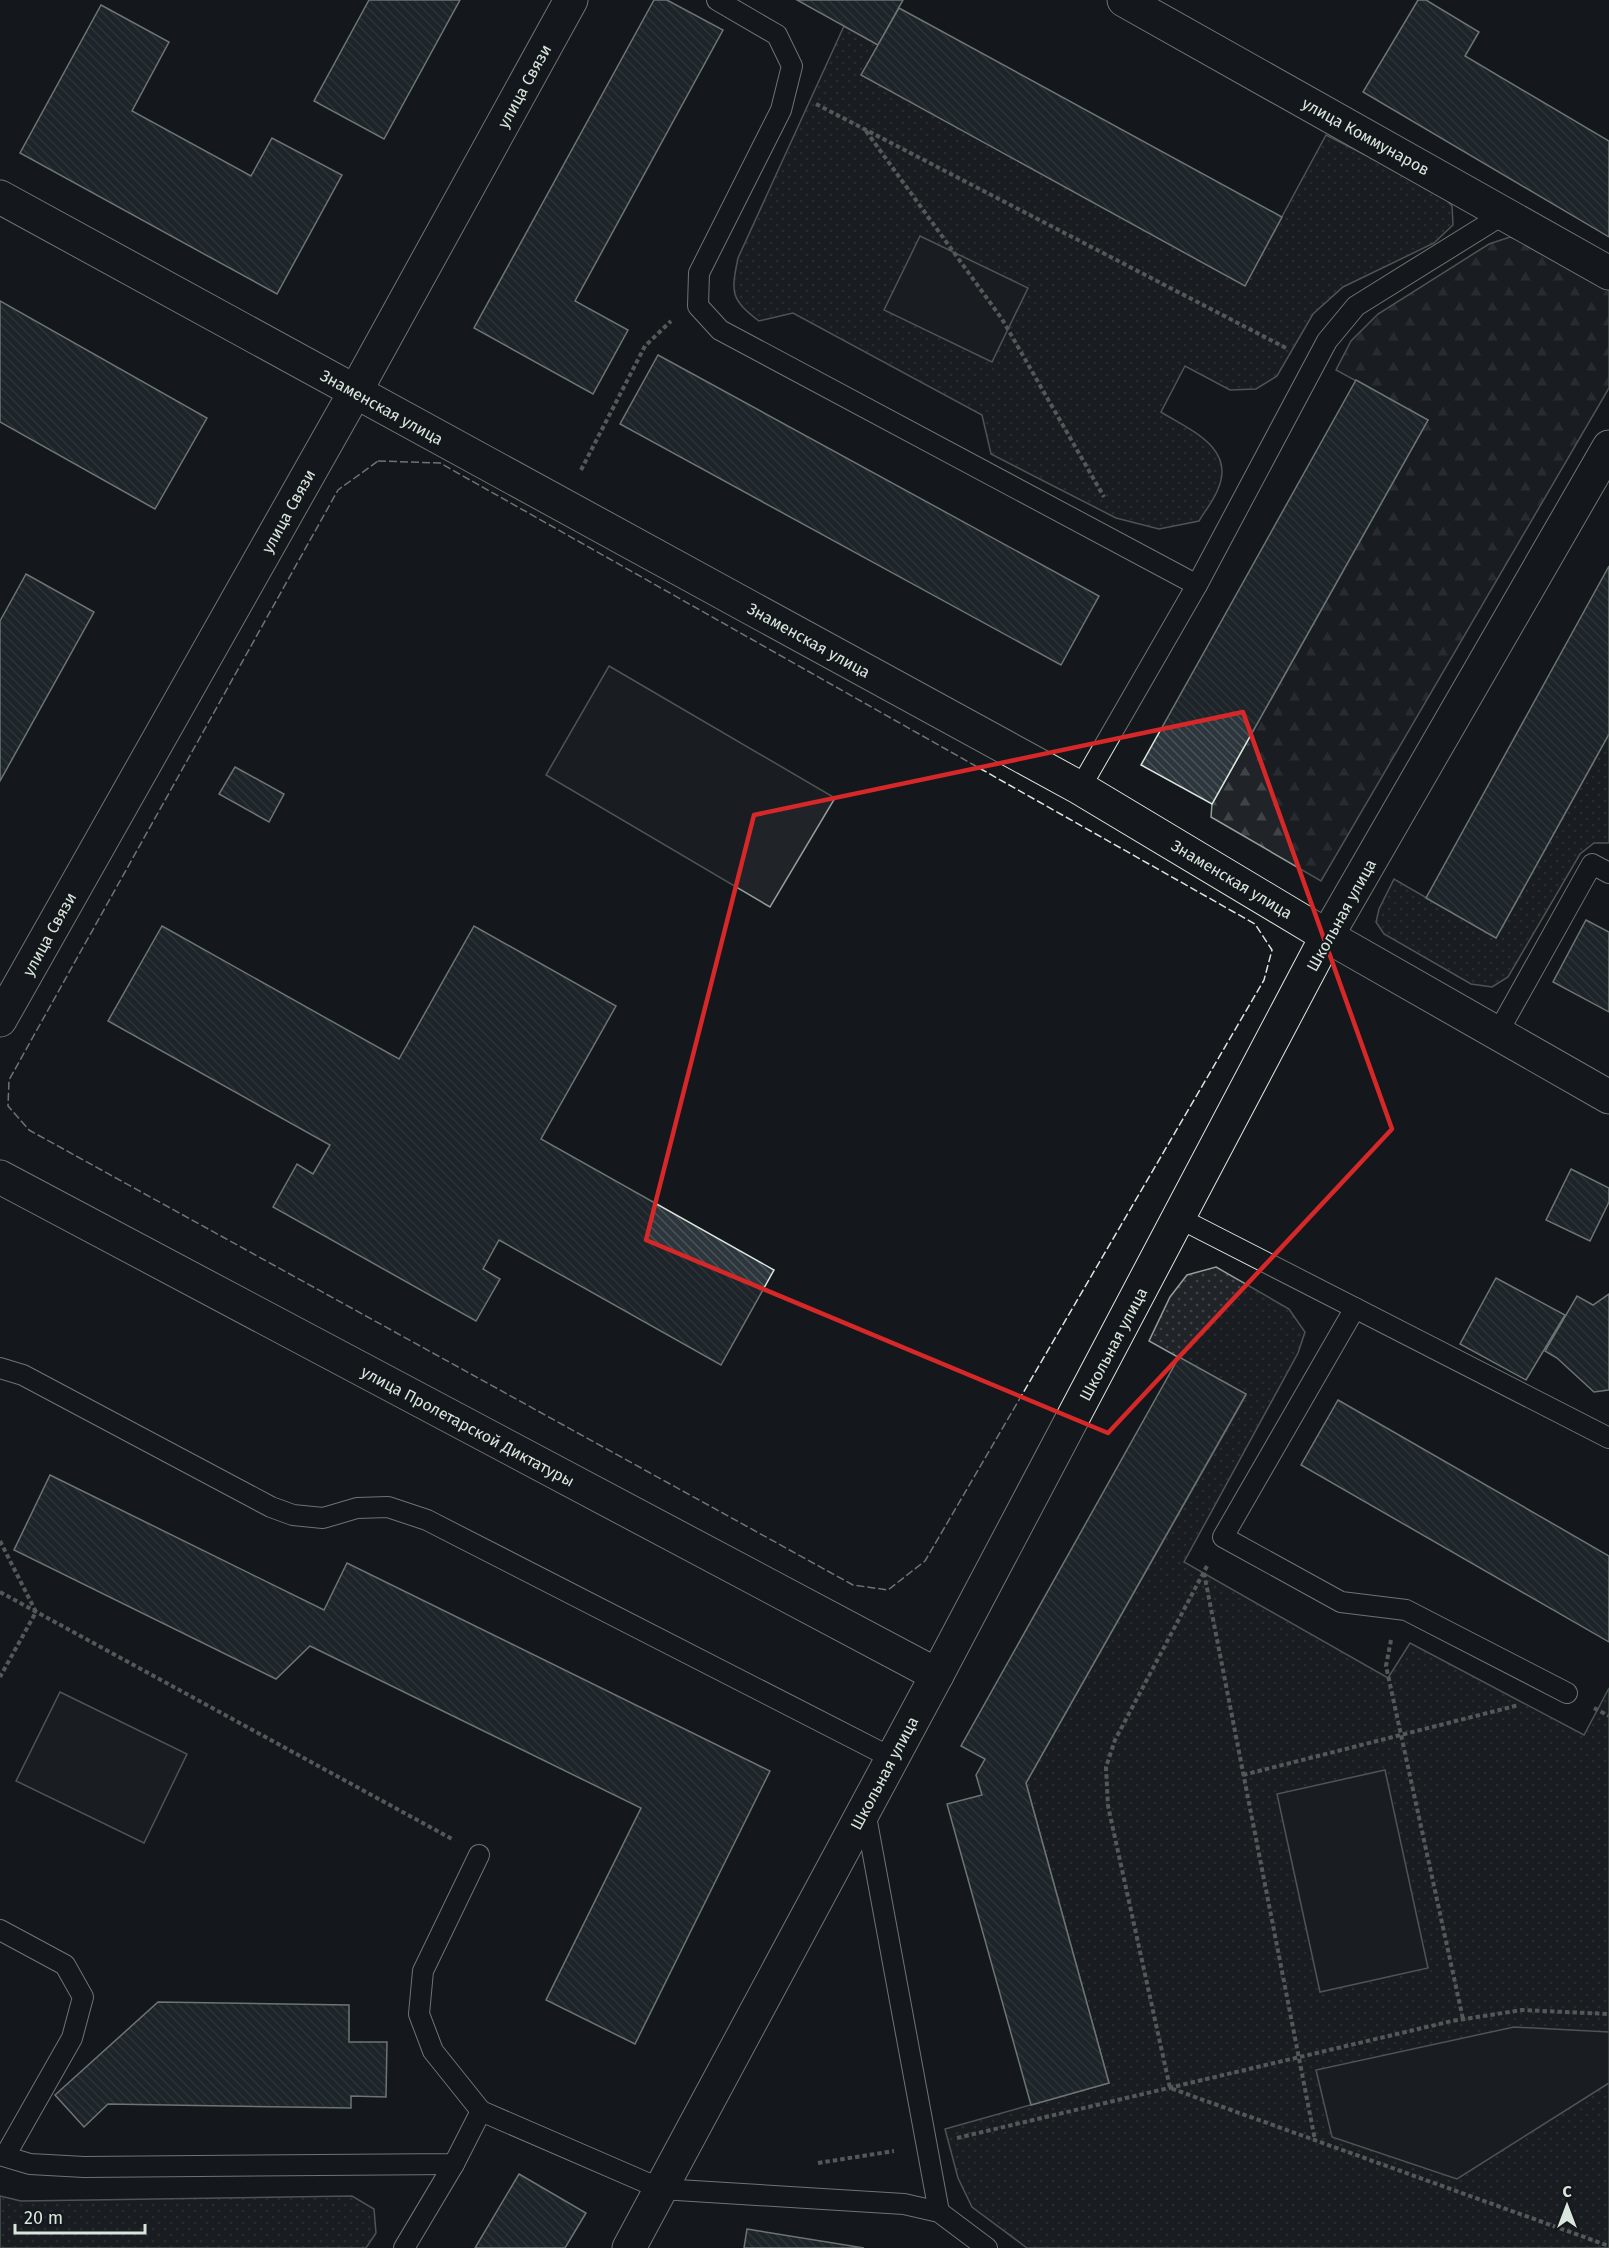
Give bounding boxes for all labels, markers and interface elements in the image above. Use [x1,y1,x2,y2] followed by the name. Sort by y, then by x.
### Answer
[494,41,555,131] street label: улица Связи
[1299,94,1433,179] street label: улица Коммунаров
[317,366,447,449] street label: Знаменская улица
[258,466,319,556] street label: улица Связи
[744,599,874,682] street label: Знаменская улица
[1168,836,1296,923] street label: Знаменская улица
[1303,856,1380,975] street label: Школьная улица
[19,889,80,979] street label: улица Связи
[1076,1284,1151,1404] street label: Школьная улица
[358,1362,578,1491] street label: улица Пролетарской Диктатуры
[847,1713,922,1833] street label: Школьная улица
[1537,2176,1597,2236] north arrow
[1562,2182,1572,2201] text: С
[15,2197,146,2235] scale bar
[24,2207,63,2229] text: 20 m

